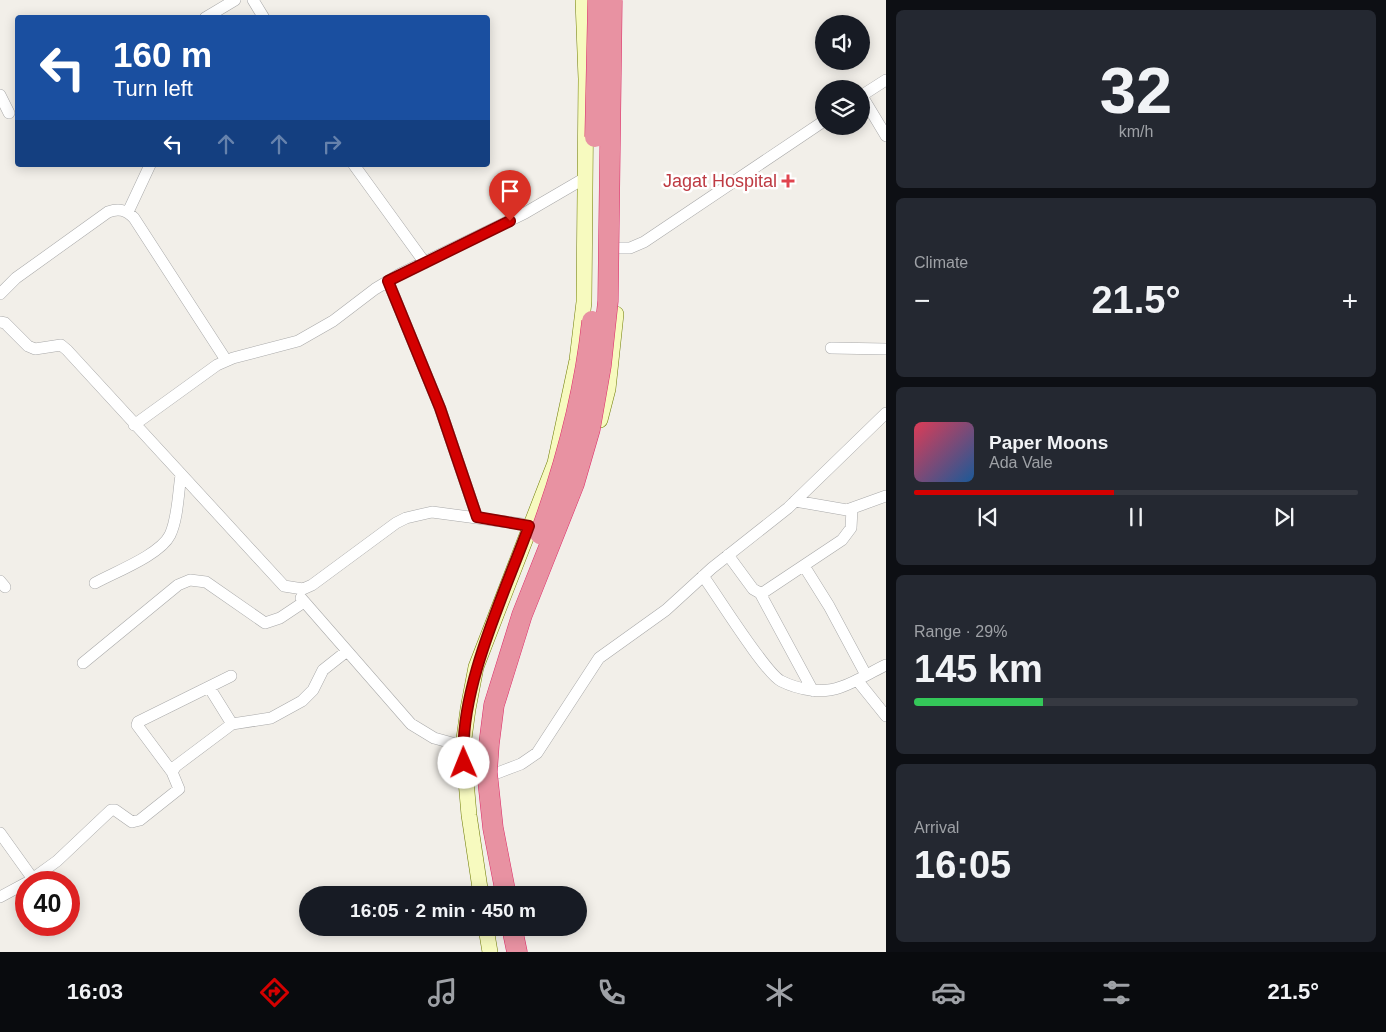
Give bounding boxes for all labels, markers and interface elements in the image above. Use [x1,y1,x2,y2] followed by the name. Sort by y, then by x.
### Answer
[815,15,870,135] map controls
[815,15,870,70] button: sound
[30,35,95,100] icon: left
[113,35,212,74] text: 160 m
[1100,54,1172,127] text: 32
[113,76,193,101] text: Turn left
[815,80,870,135] button: layers
[1119,123,1153,140] text: km/h
[159,130,187,158] icon: left
[212,130,240,158] icon: ahead
[265,130,293,158] icon: ahead
[318,130,346,158] icon: right
[489,170,531,221] pin
[663,171,777,191] place label: Jagat Hospital
[781,174,795,188] marker: Jagat Hospital
[496,177,524,205] icon: arrive
[914,254,968,271] text: Climate
[1091,279,1181,321] text: 21.5°
[914,285,930,316] text: −
[1342,285,1358,316] text: +
[989,432,1108,453] text: Paper Moons
[989,454,1053,471] text: Ada Vale
[974,503,1002,531] icon: previous
[1122,503,1150,531] icon: pause
[1270,503,1298,531] icon: next
[914,623,1007,640] text: Range · 29%
[914,648,1043,690] text: 145 km
[437,736,489,788] position arrow
[914,819,959,836] text: Arrival
[914,844,1011,886] text: 16:05
[15,871,80,936] speed limit sign: 40
[350,900,536,921] text: 16:05 · 2 min · 450 m
[257,975,292,1010] icon: directions
[425,975,460,1010] icon: music
[594,975,629,1010] icon: phone
[762,975,797,1010] icon: climate
[931,975,966,1010] icon: car
[1099,975,1134,1010] icon: filters
[67,979,123,1004] text: 16:03
[1268,979,1319,1004] text: 21.5°

